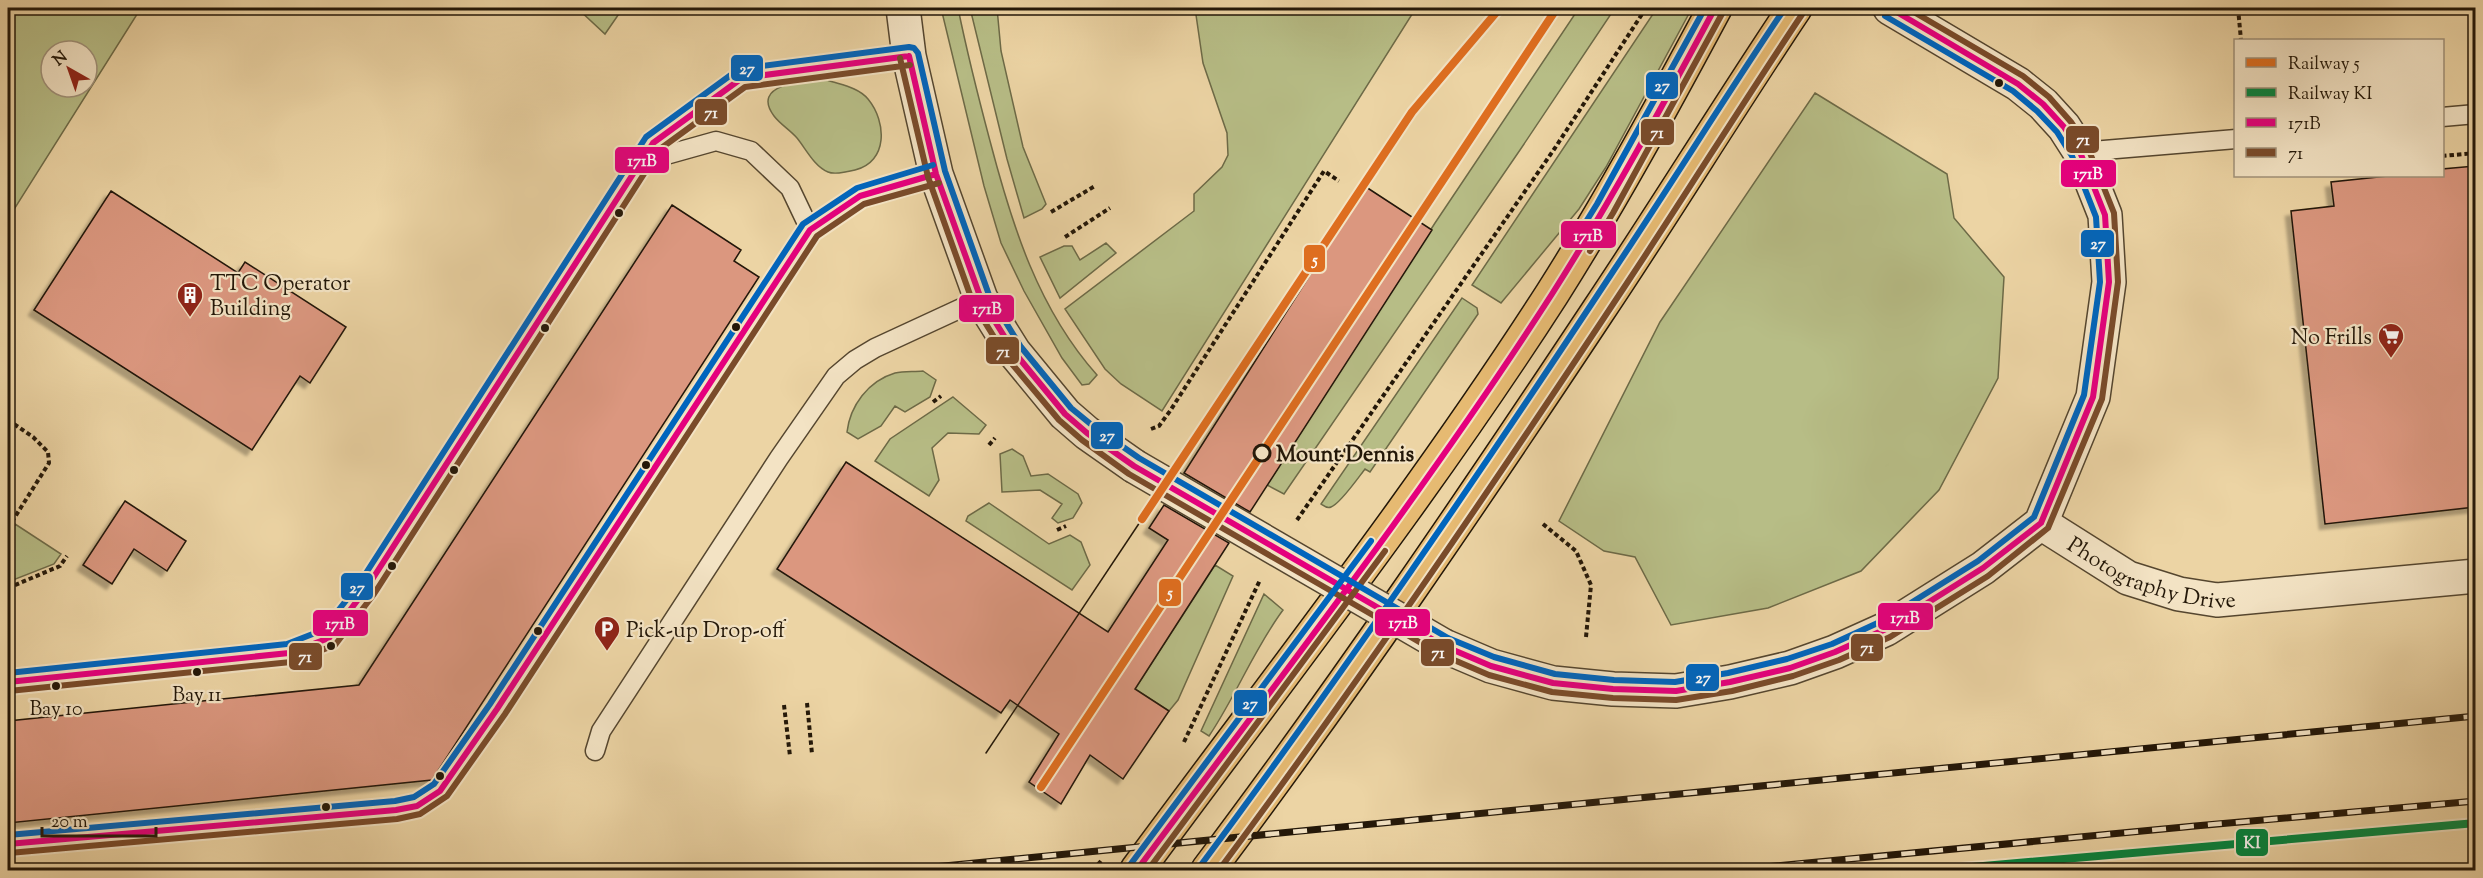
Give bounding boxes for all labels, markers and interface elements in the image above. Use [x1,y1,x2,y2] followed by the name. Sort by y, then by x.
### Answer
[39,39,99,99] north arrow
[2234,39,2444,177] legend
[49,46,73,72] text: N
[2288,52,2360,78] text: Railway 5
[730,54,764,82] line badge: 27
[739,59,756,82] text: 27
[1645,71,1679,100] line badge: 27
[1654,76,1671,99] text: 27
[1993,77,2005,89] unlabelled marker
[2288,82,2373,108] text: Railway KI
[694,98,728,126] line badge: 71
[704,103,718,126] text: 71
[2288,112,2321,138] text: 171B
[1640,118,1675,146] line badge: 71
[1650,123,1664,146] text: 71
[2065,125,2100,154] line badge: 71
[2076,130,2090,153] text: 71
[2288,142,2303,168] text: 71
[614,146,670,174] line badge: 171B
[628,151,656,174] text: 171B
[2060,159,2117,188] line badge: 171B
[2074,164,2102,187] text: 171B
[613,207,625,219] unlabelled marker
[1560,220,1617,249] line badge: 171B
[1574,226,1602,249] text: 171B
[2080,229,2115,258] line badge: 27
[2090,234,2107,257] text: 27
[1303,244,1326,273] line badge: 5
[1310,250,1318,273] text: 5
[210,269,351,326] place label: TTC Operator Building
[175,280,205,318] building icon: TTC Operator Building
[958,294,1015,323] line badge: 171B
[973,299,1001,322] text: 171B
[730,321,742,333] unlabelled marker
[2376,321,2406,359] supermarket icon: No Frills
[539,322,551,334] unlabelled marker
[2291,323,2372,355] place label: No Frills
[985,336,1020,365] line badge: 71
[996,342,1010,365] text: 71
[1090,421,1124,450] line badge: 27
[1099,426,1116,449] text: 27
[1276,440,1415,472] place label: Mount Dennis
[1253,444,1271,462] marker: Mount Dennis
[640,459,652,471] unlabelled marker
[448,464,460,476] unlabelled marker
[2060,530,2237,619] street label: Photography Drive
[386,560,398,572] unlabelled marker
[340,572,374,601] line badge: 27
[349,578,366,601] text: 27
[1158,578,1182,607] line badge: 5
[1165,583,1173,606] text: 5
[1877,602,1934,631] line badge: 171B
[1374,608,1431,637] line badge: 171B
[1891,608,1919,631] text: 171B
[312,609,369,637] line badge: 171B
[1389,613,1417,636] text: 171B
[326,614,354,637] text: 171B
[592,614,622,652] parking icon: Pick-up Drop-off
[626,616,787,648] place label: Pick-up Drop-off
[532,625,544,637] unlabelled marker
[1850,633,1884,662] line badge: 71
[1420,638,1455,667] line badge: 71
[1860,638,1874,661] text: 71
[325,640,337,652] unlabelled marker
[288,642,323,671] line badge: 71
[1431,643,1445,666] text: 71
[298,647,312,670] text: 71
[1685,663,1720,692] line badge: 27
[191,666,203,678] marker: Bay 11
[1695,668,1712,691] text: 27
[50,680,62,692] marker: Bay 10
[172,682,222,711] place label: Bay 11
[1233,689,1268,717] line badge: 27
[1242,694,1259,717] text: 27
[30,696,82,725] place label: Bay 10
[434,770,446,782] unlabelled marker
[42,800,156,838] scale bar
[320,801,332,813] unlabelled marker
[51,810,88,836] text: 20 m
[2235,828,2269,857] line badge: KI
[2244,833,2261,856] text: KI

